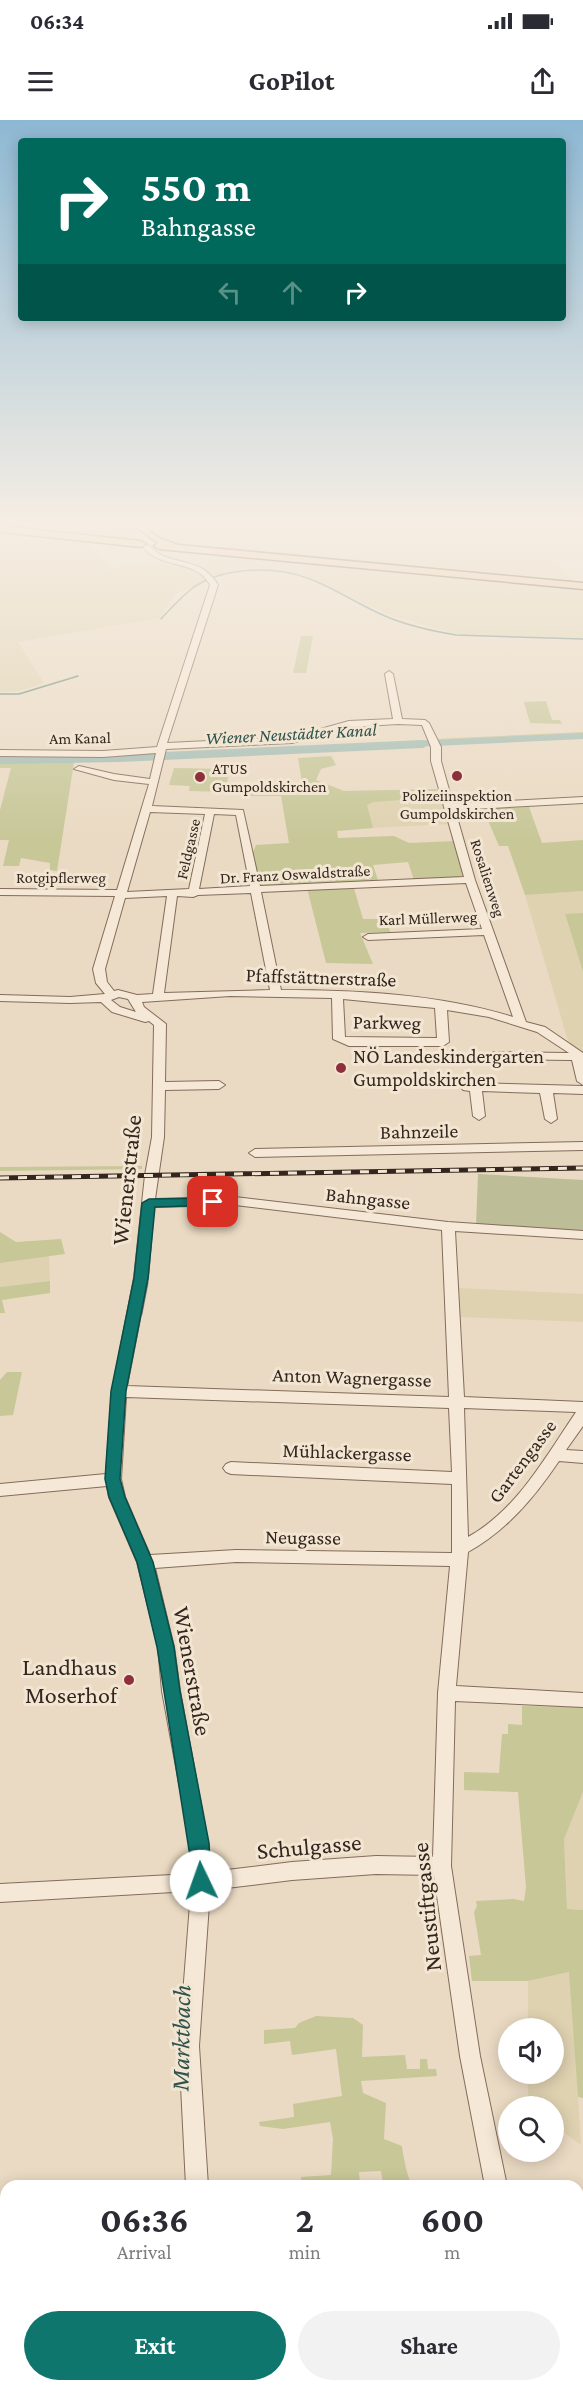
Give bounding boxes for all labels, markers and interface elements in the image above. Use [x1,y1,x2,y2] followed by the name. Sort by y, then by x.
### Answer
[30,9,84,34] text: 06:34
[24,65,57,98] icon: menu
[526,65,559,98] icon: share
[249,66,334,96] text: GoPilot
[42,162,120,240] icon: right
[141,163,251,210] text: 550 m
[141,212,256,242] text: Bahngasse
[213,276,246,309] icon: left
[276,276,309,309] icon: ahead
[339,276,372,309] icon: right
[205,720,378,748] water label: Wiener Neustädter Kanal
[49,729,111,747] street label: Am Kanal
[212,760,327,796] place label: ATUS Gumpoldskirchen
[450,769,464,783] marker: Polizeiinspektion Gumpoldskirchen
[193,770,207,784] marker: ATUS Gumpoldskirchen
[400,787,515,823] place label: Polizeiinspektion Gumpoldskirchen
[173,817,204,881] street label: Feldgasse
[467,837,509,920] street label: Rosalienweg
[219,862,371,886] street label: Dr. Franz Oswaldstraße
[16,869,106,887] street label: Rotgipflerweg
[378,908,478,929] street label: Karl Müllerweg
[245,963,397,991] street label: Pfaffstättnerstraße
[353,1010,422,1035] street label: Parkweg
[353,1045,544,1091] place label: NÖ Landeskindergarten Gumpoldskirchen
[334,1061,348,1075] marker: NÖ Landeskindergarten Gumpoldskirchen
[106,1114,146,1246] street label: Wienerstraße
[380,1119,459,1143] street label: Bahnzeile
[187,1176,238,1227] pin
[324,1183,412,1214] street label: Bahngasse
[196,1185,229,1218] icon: arrive
[272,1363,432,1392] street label: Anton Wagnergasse
[484,1415,561,1507] street label: Gartengasse
[282,1439,412,1466] street label: Mühlackergasse
[265,1525,341,1550] street label: Neugasse
[168,1604,218,1738] street label: Wienerstraße
[22,1653,119,1708] place label: Landhaus Moserhof
[122,1673,136,1687] marker: Landhaus Moserhof
[256,1828,362,1864] street label: Schulgasse
[406,1841,446,1973] street label: Neustiftgasse
[169,1849,233,1913] position arrow
[166,1984,196,2093] water label: Marktbach
[498,2018,564,2162] map controls
[498,2018,564,2084] button: sound
[498,2096,564,2162] button: search
[100,2200,189,2240] text: 06:36
[296,2200,314,2240] text: 2
[421,2200,484,2240] text: 600
[117,2241,172,2263] text: Arrival
[289,2241,321,2263] text: min
[444,2241,460,2263] text: m
[24,2311,286,2380] button: Exit
[298,2311,560,2380] button: Share

